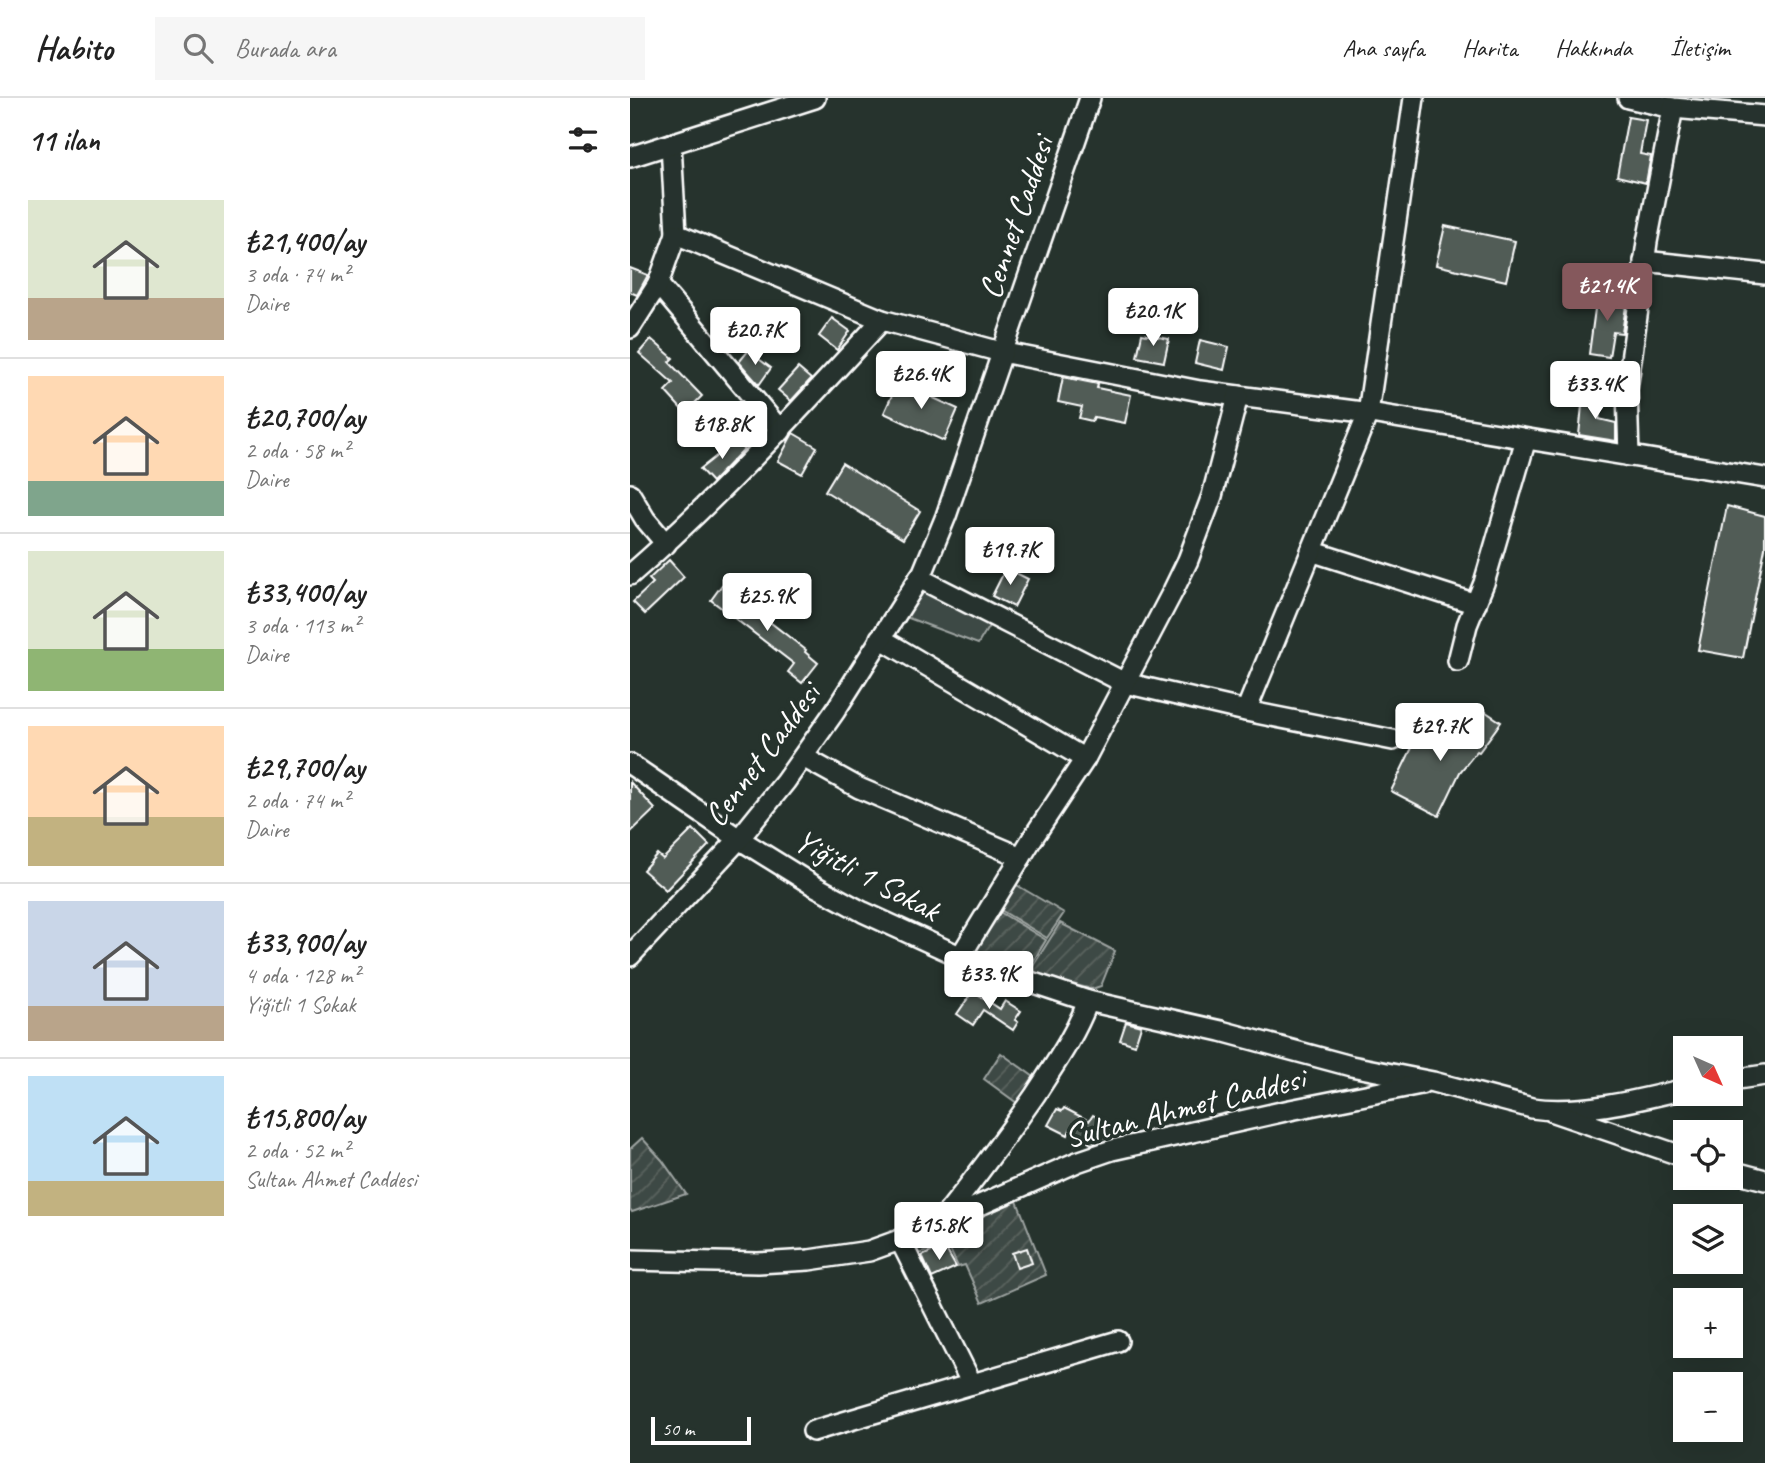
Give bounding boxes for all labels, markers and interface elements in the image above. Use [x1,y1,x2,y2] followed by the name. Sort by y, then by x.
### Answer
[155,17,645,80] search box
[35,27,113,69] text: Habito
[179,29,217,67] icon: search
[235,32,336,65] text: Burada ara
[1343,33,1424,63] text: Ana sayfa
[1462,33,1517,63] text: Harita
[1555,33,1632,63] text: Hakkında
[1670,33,1730,63] text: İletişim
[28,121,100,159] text: 11 ilan
[564,121,602,159] icon: filters
[969,127,1065,304] street label: Cennet Caddesi
[245,222,365,260] text: ₺21,400/ay
[84,228,168,312] icon: home
[245,260,349,289] text: 3 oda · 74 m²
[1550,264,1664,323] pin: ₺21.4K
[1578,271,1636,300] text: ₺21.4K
[1096,288,1210,348] pin: ₺20.1K
[245,289,288,318] text: Daire
[1124,296,1182,325] text: ₺20.1K
[698,308,812,367] pin: ₺20.7K
[726,315,784,344] text: ₺20.7K
[864,352,978,411] pin: ₺26.4K
[892,359,950,388] text: ₺26.4K
[1538,362,1652,421] pin: ₺33.4K
[1566,369,1624,398] text: ₺33.4K
[245,398,365,436] text: ₺20,700/ay
[665,402,779,461] pin: ₺18.8K
[84,404,168,488] icon: home
[693,409,751,438] text: ₺18.8K
[245,436,349,465] text: 2 oda · 58 m²
[245,465,288,494] text: Daire
[953,528,1067,587] pin: ₺19.7K
[981,535,1039,564] text: ₺19.7K
[245,573,365,611] text: ₺33,400/ay
[710,574,824,633] pin: ₺25.9K
[84,579,168,663] icon: home
[739,581,796,610] text: ₺25.9K
[245,611,360,640] text: 3 oda · 113 m²
[245,640,288,669] text: Daire
[694,671,832,835] street label: Cennet Caddesi
[1383,704,1497,763] pin: ₺29.7K
[1411,711,1469,740] text: ₺29.7K
[245,748,364,786] text: ₺29,700/ay
[84,754,168,838] icon: home
[245,786,349,815] text: 2 oda · 74 m²
[245,815,288,844] text: Daire
[788,819,949,932] street label: Yiğitli 1 Sokak
[245,923,365,961] text: ₺33,900/ay
[84,929,168,1013] icon: home
[932,951,1046,1011] pin: ₺33.9K
[960,959,1018,988] text: ₺33.9K
[245,961,360,990] text: 4 oda · 128 m²
[245,990,356,1019] text: Yiğitli 1 Sokak
[1673,1036,1743,1106] north arrow
[1673,1036,1743,1442] map controls
[1060,1056,1313,1157] street label: Sultan Ahmet Caddesi
[245,1098,364,1136] text: ₺15,800/ay
[84,1104,168,1188] icon: home
[1673,1120,1743,1190] button: locate
[245,1136,349,1165] text: 2 oda · 52 m²
[245,1165,417,1194] text: Sultan Ahmet Caddesi
[882,1202,996,1262] pin: ₺15.8K
[1673,1204,1743,1274] button: layers
[910,1210,968,1239] text: ₺15.8K
[1673,1288,1743,1358] button: +
[1673,1372,1743,1442] button: −
[651,1414,751,1446] scale bar
[662,1417,694,1441] text: 50 m

